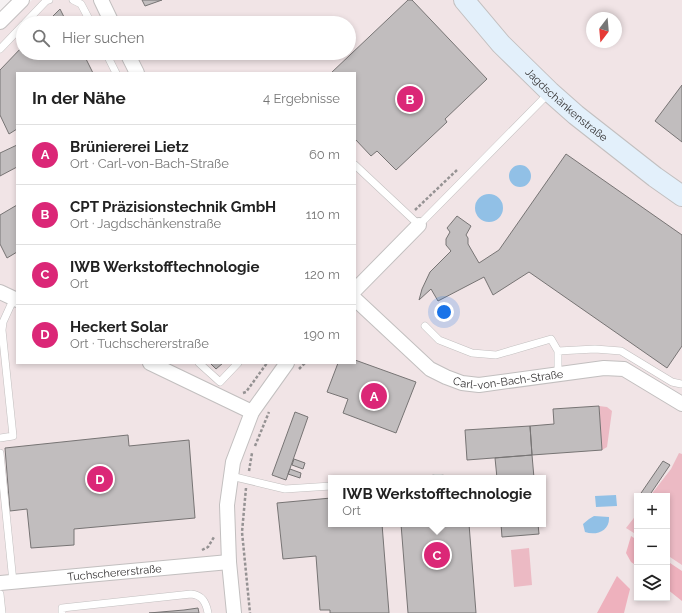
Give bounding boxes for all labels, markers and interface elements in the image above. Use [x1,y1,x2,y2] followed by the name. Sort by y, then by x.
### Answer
[586,12,622,48] north arrow
[16,16,356,60] search box
[30,27,52,49] icon: search
[62,29,145,47] text: Hier suchen
[523,66,611,145] street label: Jagdschänkenstraße
[397,84,423,114] pin: B
[32,88,126,108] text: In der Nähe
[263,91,340,106] text: 4 Ergebnisse
[70,138,189,156] text: Brüniererei Lietz
[41,147,49,162] text: A
[309,147,340,162] text: 60 m
[70,156,229,171] text: Ort · Carl-von-Bach-Straße
[70,198,276,216] text: CPT Präzisionstechnik GmbH
[41,207,49,222] text: B
[306,207,340,222] text: 110 m
[70,216,221,231] text: Ort · Jagdschänkenstraße
[70,258,259,276] text: IWB Werkstofftechnologie
[41,267,49,282] text: C
[304,267,340,282] text: 120 m
[70,276,89,291] text: Ort
[434,302,454,322] your location
[70,318,168,336] text: Heckert Solar
[40,327,50,342] text: D
[304,327,340,342] text: 190 m
[70,336,209,351] text: Ort · Tuchschererstraße
[451,368,565,392] street label: Carl-von-Bach-Straße
[361,381,387,411] pin: A
[87,464,113,494] pin: D
[328,475,546,527] popup
[342,485,532,503] text: IWB Werkstofftechnologie
[634,493,670,601] map controls
[634,493,670,529] button: +
[342,503,361,518] text: Ort
[634,529,670,565] button: −
[424,540,450,570] pin: C
[67,562,163,584] street label: Tuchschererstraße
[634,565,670,601] button: layers

